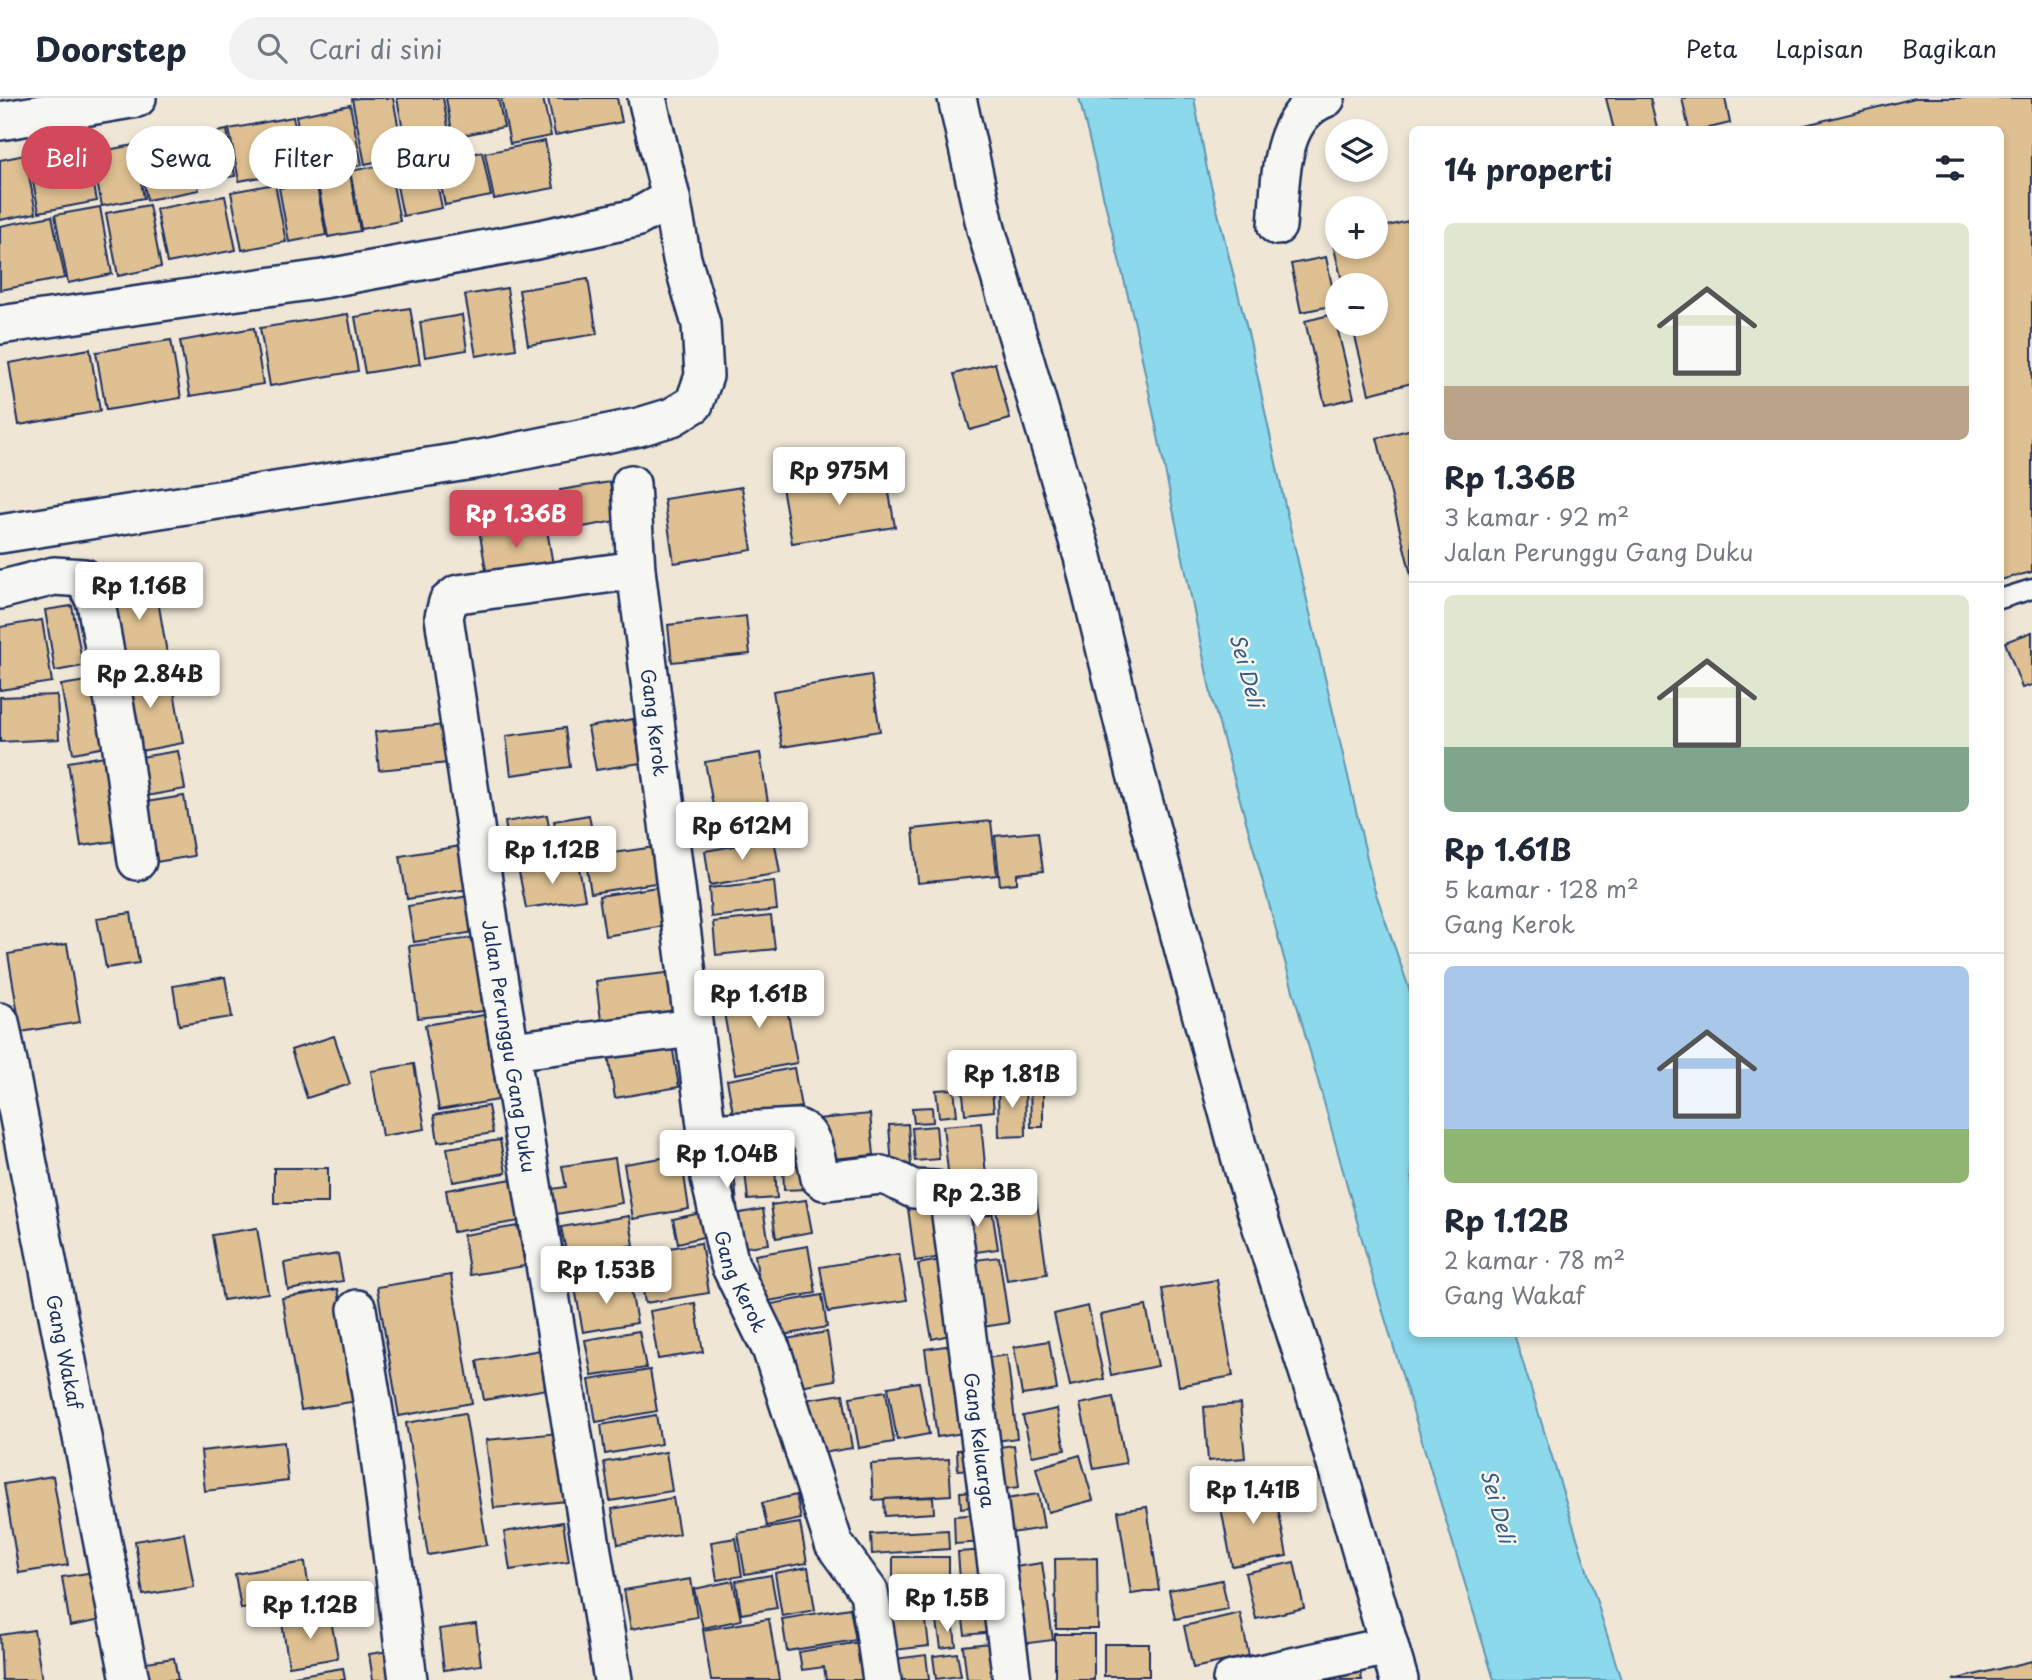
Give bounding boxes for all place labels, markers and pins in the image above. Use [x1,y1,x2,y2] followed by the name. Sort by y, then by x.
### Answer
[774,448,904,507] pin: Rp 975M
[444,490,588,550] pin: Rp 1.36B
[67,562,211,622] pin: Rp 1.16B
[78,650,222,710] pin: Rp 2.84B
[677,802,807,862] pin: Rp 612M
[480,826,624,886] pin: Rp 1.12B
[687,970,831,1030] pin: Rp 1.61B
[940,1051,1084,1110] pin: Rp 1.81B
[655,1130,799,1190] pin: Rp 1.04B
[912,1170,1042,1229] pin: Rp 2.3B
[534,1246,678,1306] pin: Rp 1.53B
[1181,1466,1325,1526] pin: Rp 1.41B
[882,1574,1012,1634] pin: Rp 1.5B
[238,1582,382,1641] pin: Rp 1.12B

